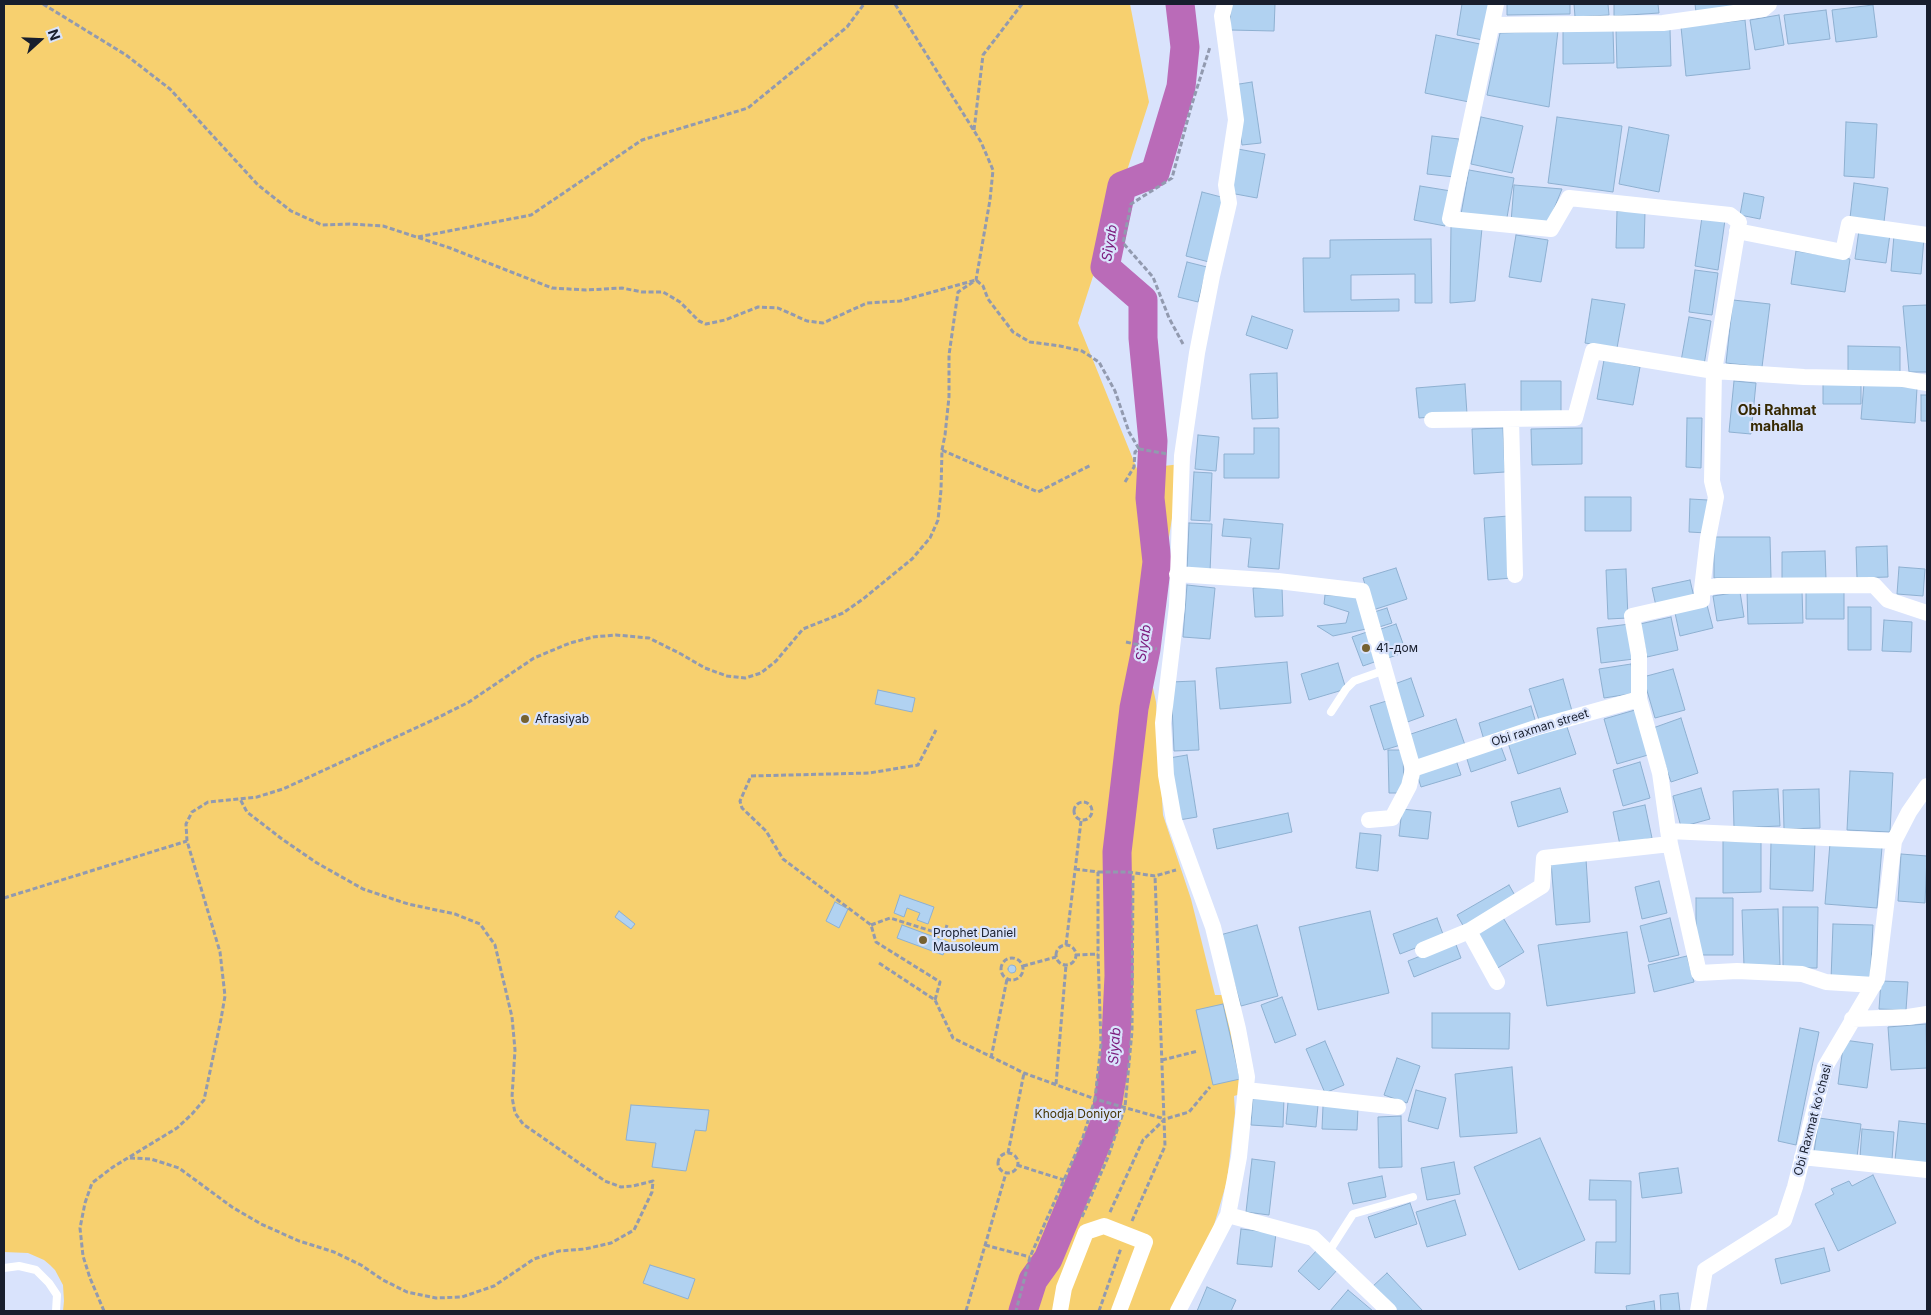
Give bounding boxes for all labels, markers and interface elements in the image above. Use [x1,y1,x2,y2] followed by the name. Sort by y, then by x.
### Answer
[15,15,65,65] north arrow
[45,27,64,43] text: N
[1099,223,1121,263] water label: Siyab
[1738,403,1816,436] district label: Obi Rahmat mahalla
[1133,623,1155,663] water label: Siyab
[1376,641,1418,655] place label: 41-дом
[1360,642,1372,654] marker: 41-дом
[1490,706,1590,750] street label: Obi raxman street
[535,712,589,726] place label: Afrasiyab
[519,713,531,725] marker: Afrasiyab
[933,926,1016,954] place label: Prophet Daniel Mausoleum
[917,934,929,946] marker: Prophet Daniel Mausoleum
[1105,1027,1125,1065] water label: Siyab
[1791,1063,1835,1177] street label: Obi Raxmat ko'chasi
[1035,1107,1121,1121] park label: Khodja Doniyor

